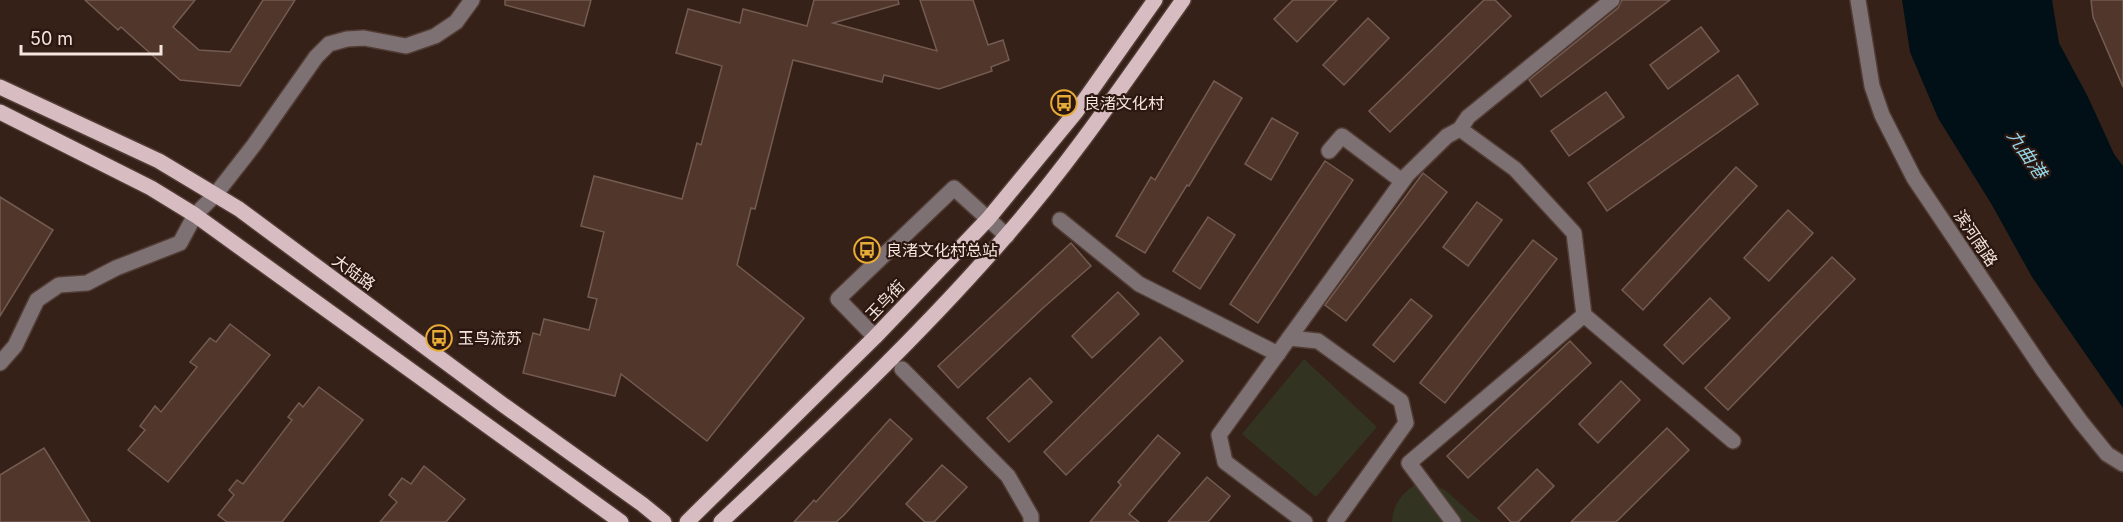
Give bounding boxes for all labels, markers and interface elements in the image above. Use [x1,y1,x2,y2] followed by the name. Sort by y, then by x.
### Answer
[21,18,160,56] scale bar
[30,28,73,49] text: 50 m
[1049,88,1079,118] bus stop icon: 良渚文化村
[1084,93,1164,113] place label: 良渚文化村
[2003,126,2052,185] water label: 九曲港
[1950,206,2002,270] street label: 滨河南路
[852,235,882,265] bus stop icon: 良渚文化村总站
[886,240,998,260] place label: 良渚文化村总站
[329,250,379,294] street label: 大陆路
[861,276,909,324] street label: 玉鸟街
[424,323,454,353] bus stop icon: 玉鸟流苏
[458,328,522,348] place label: 玉鸟流苏

